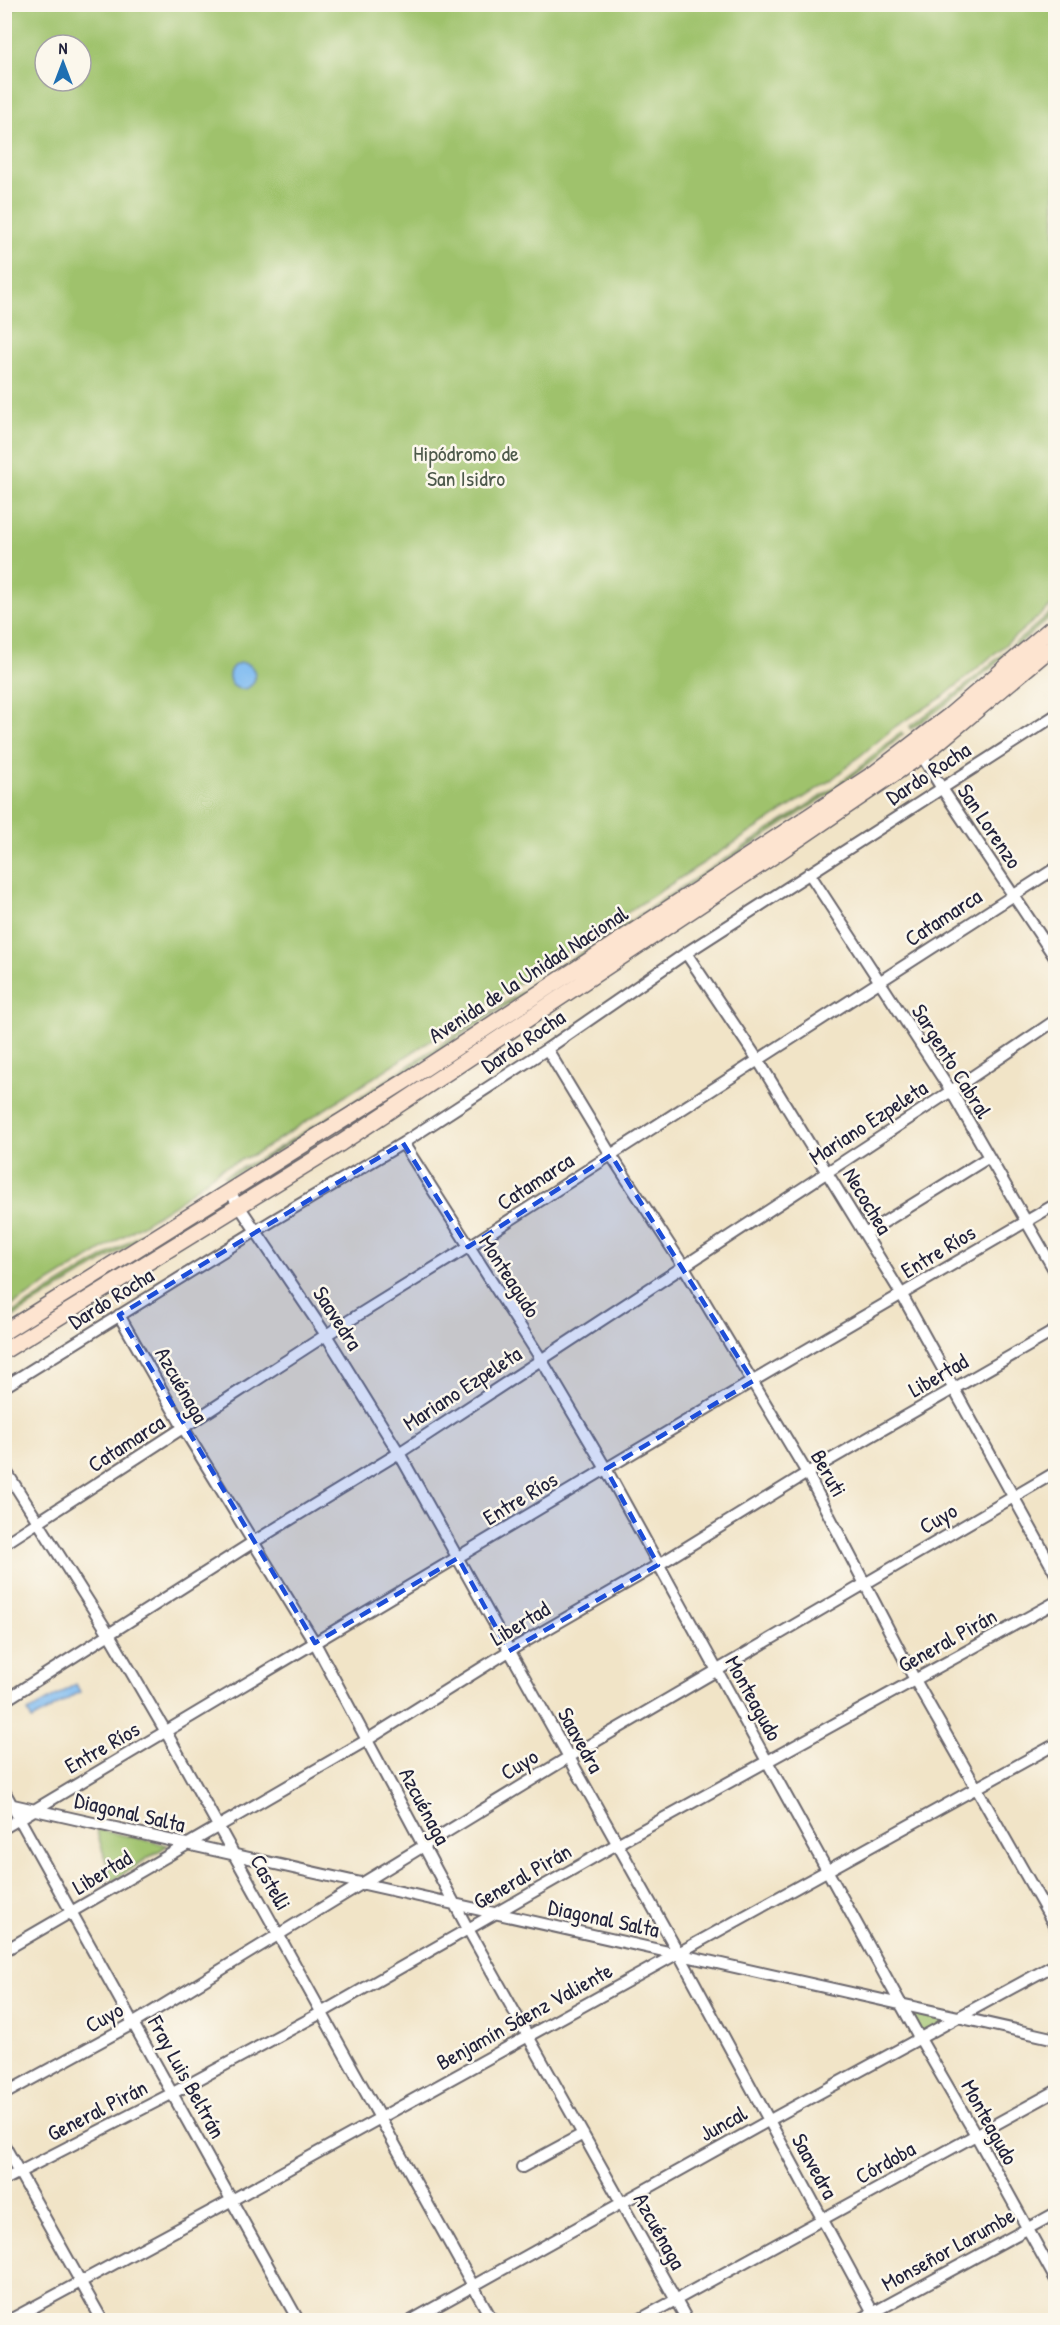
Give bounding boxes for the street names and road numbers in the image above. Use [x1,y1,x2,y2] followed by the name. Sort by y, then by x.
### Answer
[880,734,976,812] street label: Dardo Rocha
[951,778,1029,874] street label: San Lorenzo
[899,881,988,953] street label: Catamarca
[422,898,634,1050] street label: Avenida de la Unidad Nacional
[905,998,999,1124] street label: Sargento Cabral
[475,1002,571,1080] street label: Dardo Rocha
[803,1072,933,1172] street label: Mariano Ezpeleta
[491,1145,580,1217] street label: Catamarca
[836,1162,900,1240] street label: Necochea
[895,1217,981,1285] street label: Entre Ríos
[472,1229,548,1323] street label: Monteagudo
[63,1260,160,1336] street label: Dardo Rocha
[306,1280,370,1356] street label: Saavedra
[397,1338,527,1438] street label: Mariano Ezpeleta
[148,1341,216,1429] street label: Azcuénaga
[903,1346,974,1404] street label: Libertad
[82,1407,171,1479] street label: Catamarca
[804,1444,854,1502] street label: Beruti
[477,1464,563,1532] street label: Entre Ríos
[914,1495,963,1541] street label: Cuyo
[485,1593,556,1652] street label: Libertad
[892,1601,1002,1679] street label: General Pirán
[718,1650,790,1746] street label: Monteagudo
[551,1702,611,1778] street label: Saavedra
[59,1714,145,1780] street label: Entre Ríos
[495,1741,544,1787] street label: Cuyo
[392,1762,458,1850] street label: Azcuénaga
[72,1785,189,1839] street label: Diagonal Salta
[467,1836,577,1916] street label: General Pirán
[67,1842,138,1901] street label: Libertad
[243,1849,299,1915] street label: Castelli
[546,1892,663,1944] street label: Diagonal Salta
[430,1955,618,2077] street label: Benjamín Sáenz Valiente
[80,1994,128,2040] street label: Cuyo
[141,2010,233,2144] street label: Fray Luis Beltrán
[42,2072,152,2148] street label: General Pirán
[954,2074,1026,2170] street label: Monteagudo
[694,2098,752,2148] street label: Juncal
[785,2128,845,2204] street label: Saavedra
[850,2133,921,2191] street label: Córdoba
[627,2187,693,2275] street label: Azcuénaga
[876,2200,1020,2298] street label: Monseñor Larumbe

